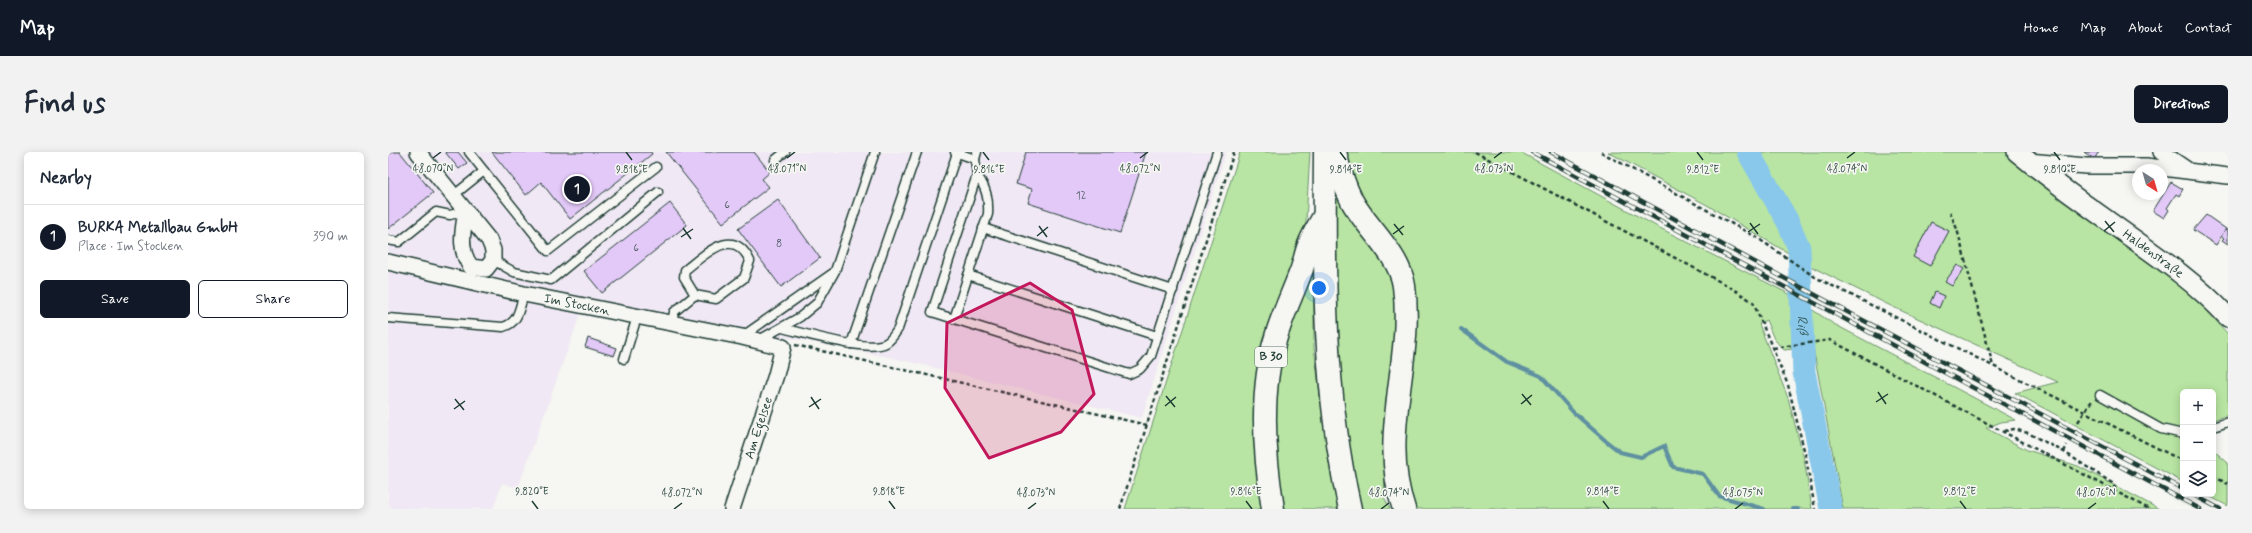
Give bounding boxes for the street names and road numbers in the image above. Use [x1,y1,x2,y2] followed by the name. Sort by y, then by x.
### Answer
[2119,225,2188,282] street label: Haldenstraße
[543,290,612,319] street label: Im Stocken
[1255,347,1287,367] road number: B 30
[741,395,779,462] street label: Am Egelsee

